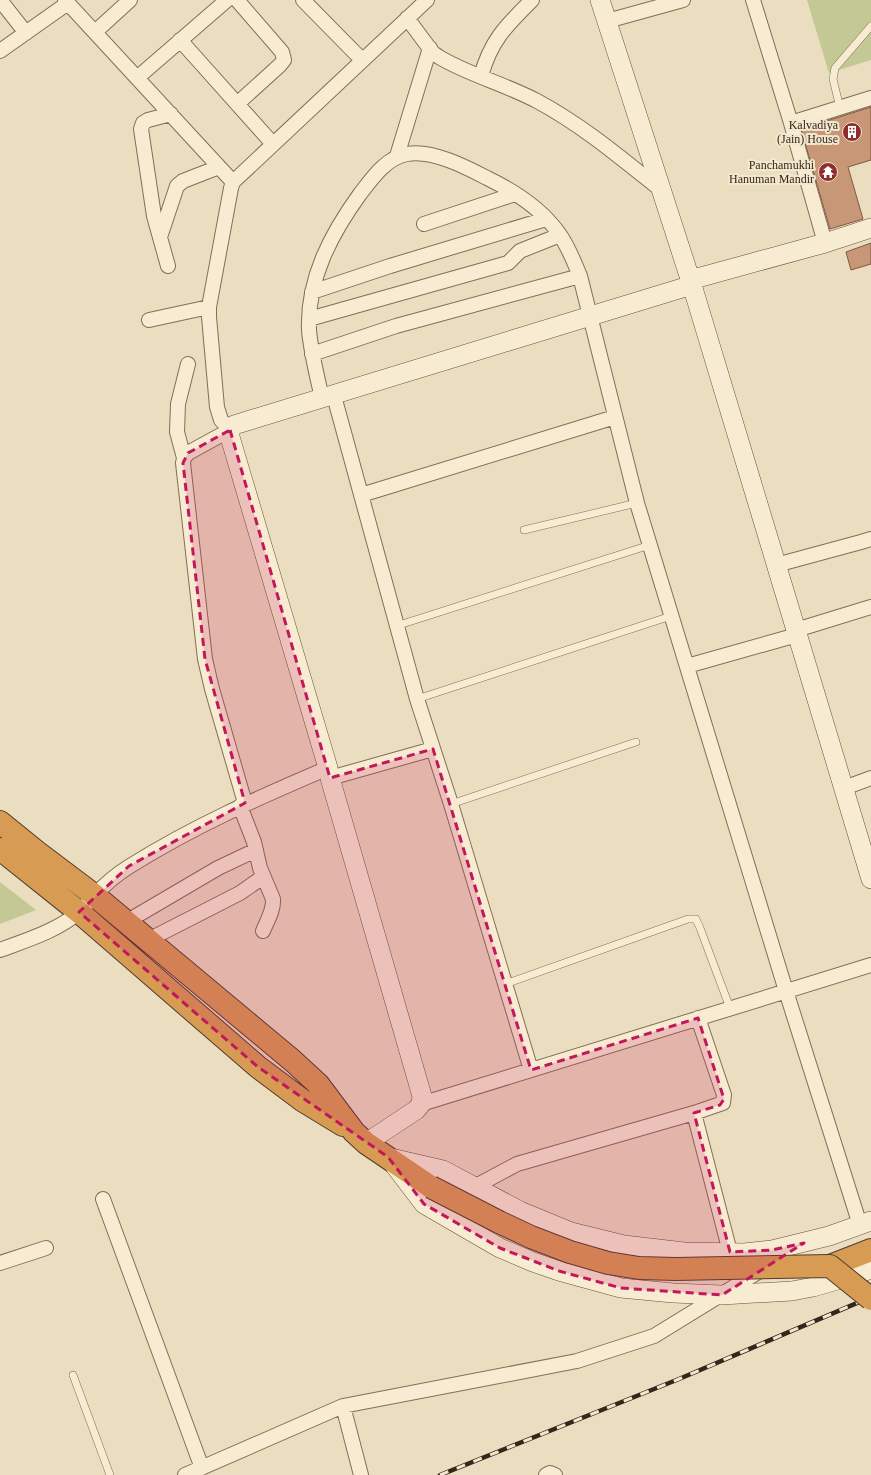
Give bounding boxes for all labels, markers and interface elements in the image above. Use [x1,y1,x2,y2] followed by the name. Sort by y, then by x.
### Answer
[777,118,839,146] place label: Kalvadiya (Jain) House
[841,121,863,143] building icon: Kalvadiya (Jain) House
[729,158,815,186] place label: Panchamukhi Hanuman Mandir
[817,161,839,183] temple icon: Panchamukhi Hanuman Mandir

